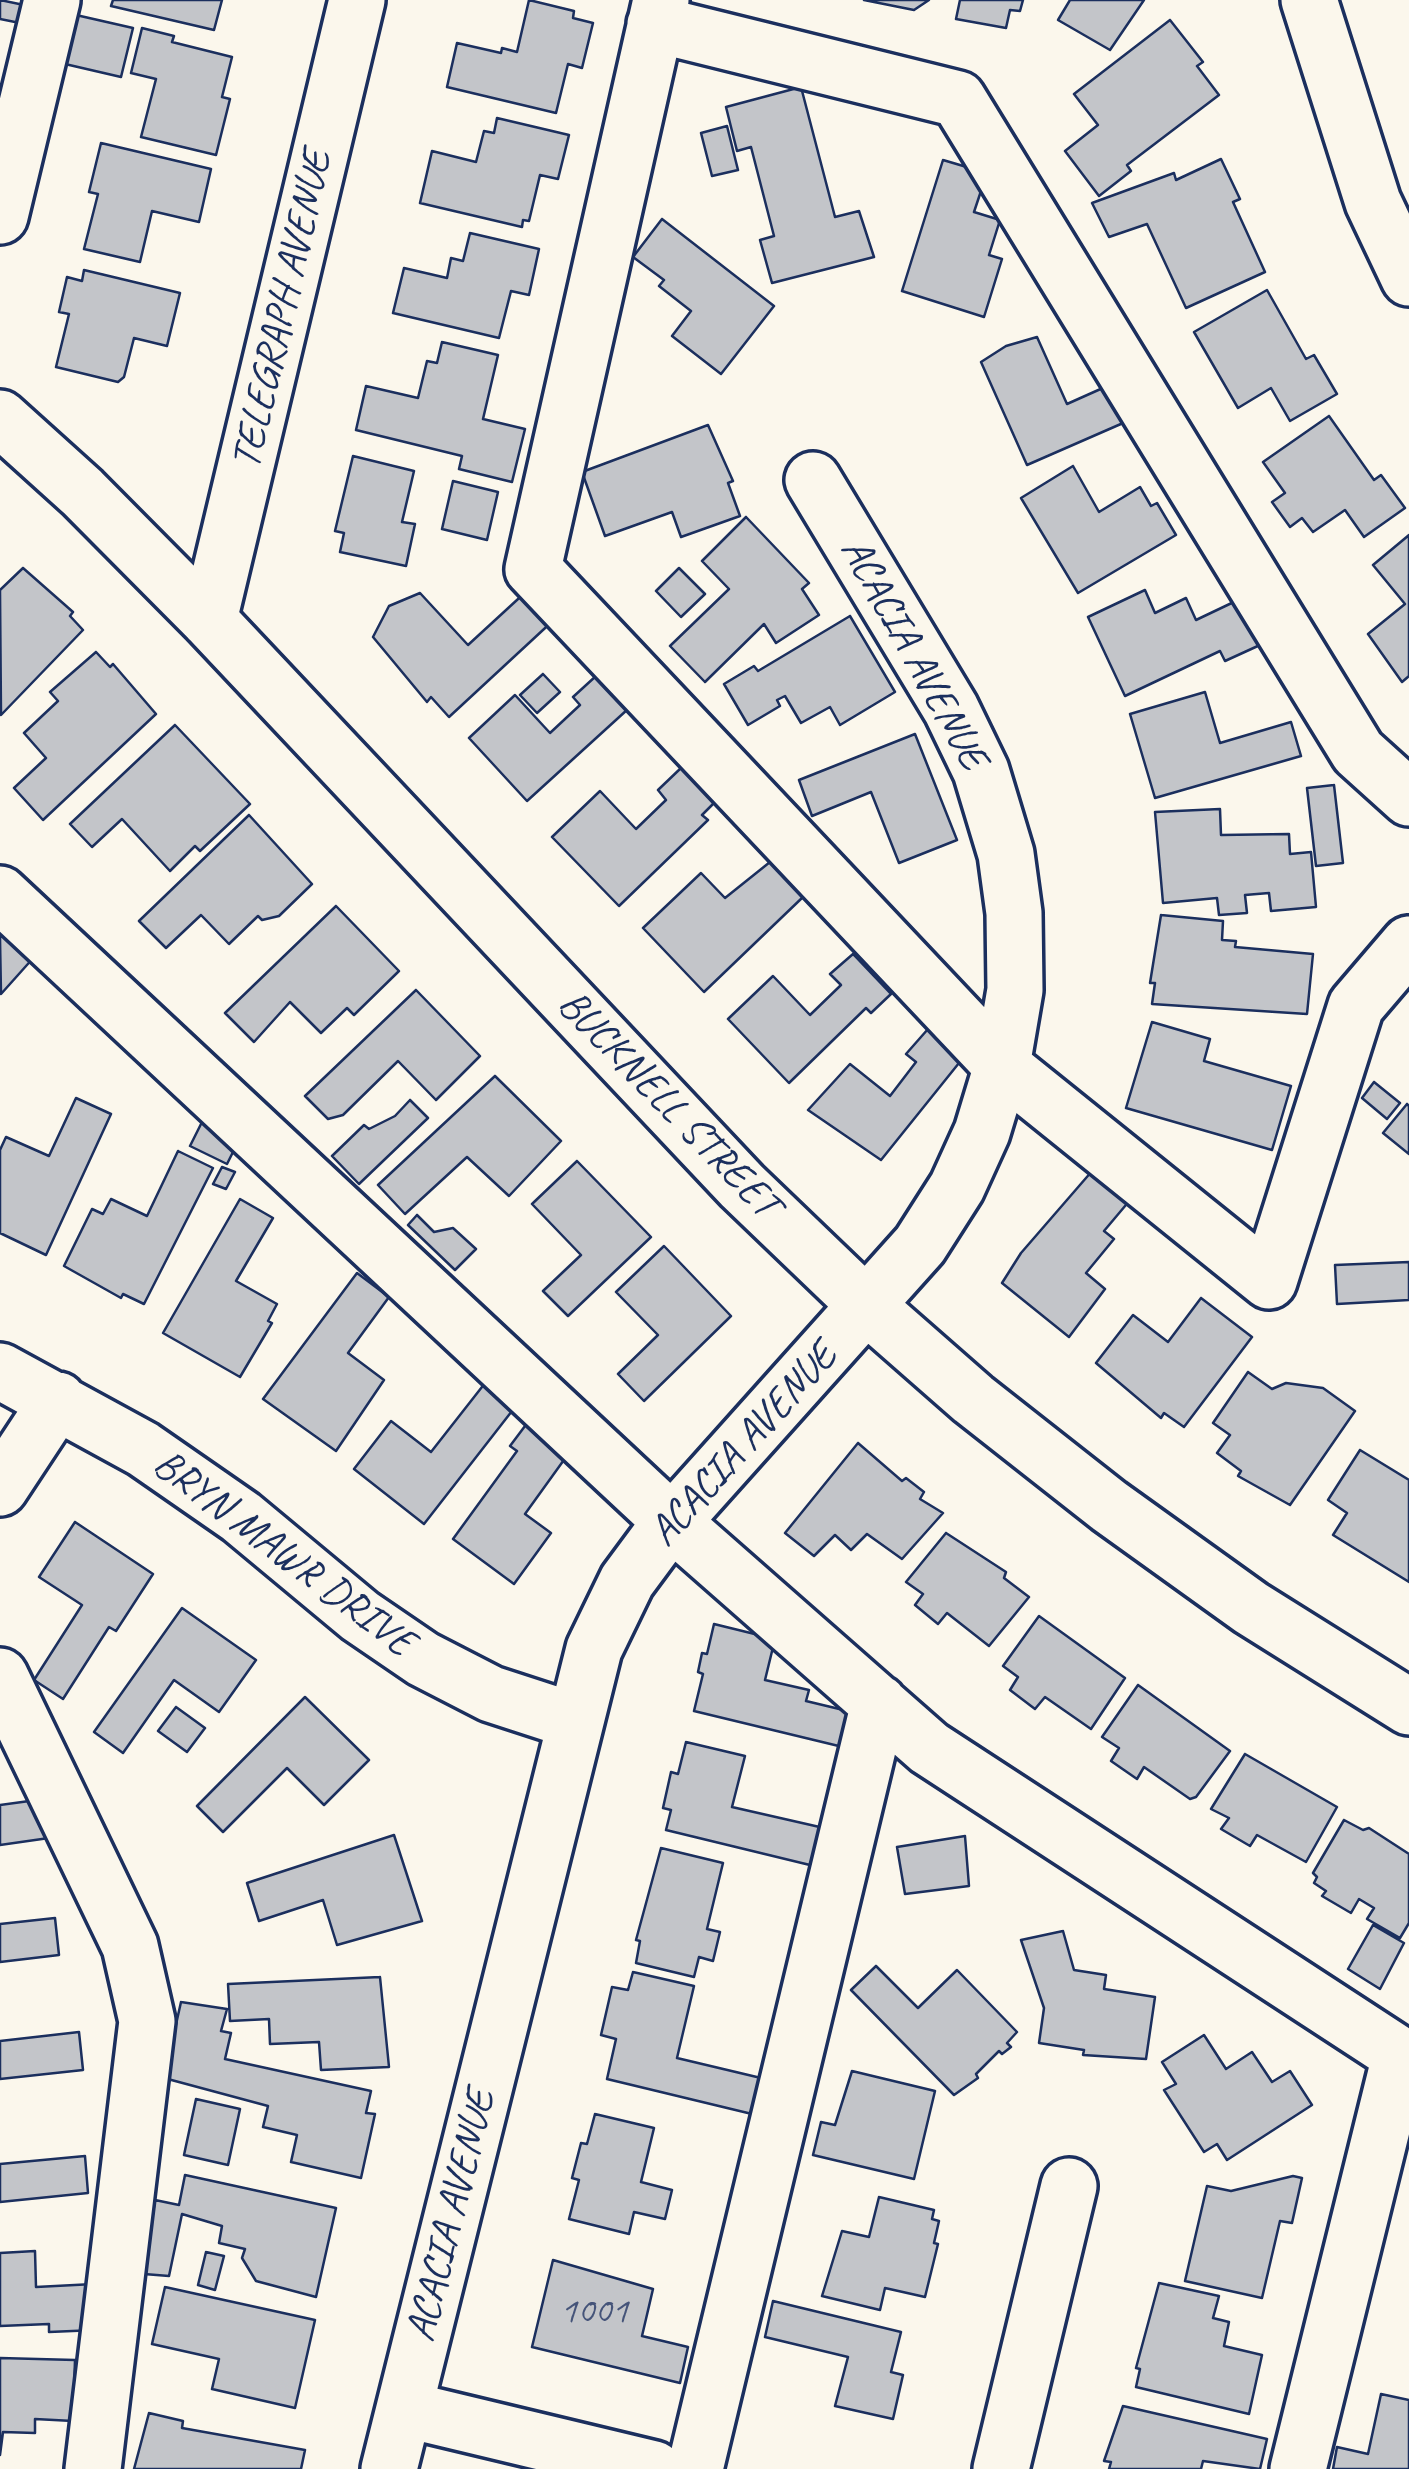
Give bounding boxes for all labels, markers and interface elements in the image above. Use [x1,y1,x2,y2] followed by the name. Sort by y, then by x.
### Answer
[222,146,344,474] street label: TELEGRAPH AVENUE
[829,529,997,779] street label: ACACIA AVENUE
[547,980,789,1230] street label: BUCKNELL STREET
[639,1333,849,1557] street label: ACACIA AVENUE
[143,1440,423,1668] street label: BRYN MAWR DRIVE
[396,2085,508,2347] street label: ACACIA AVENUE
[560,2289,628,2335] house number: 1001

